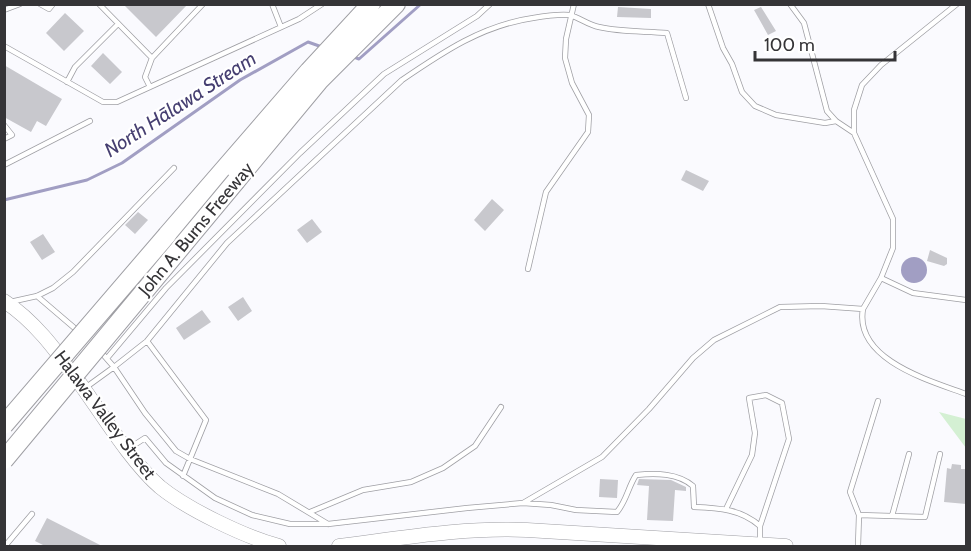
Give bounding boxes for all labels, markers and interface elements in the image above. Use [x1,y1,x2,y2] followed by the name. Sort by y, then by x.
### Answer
[755,24,894,62] scale bar
[764,34,815,56] text: 100 m
[100,46,260,162] water label: North Hālawa Stream
[133,158,258,301] street label: John A. Burns Freeway
[49,346,161,484] street label: Halawa Valley Street

